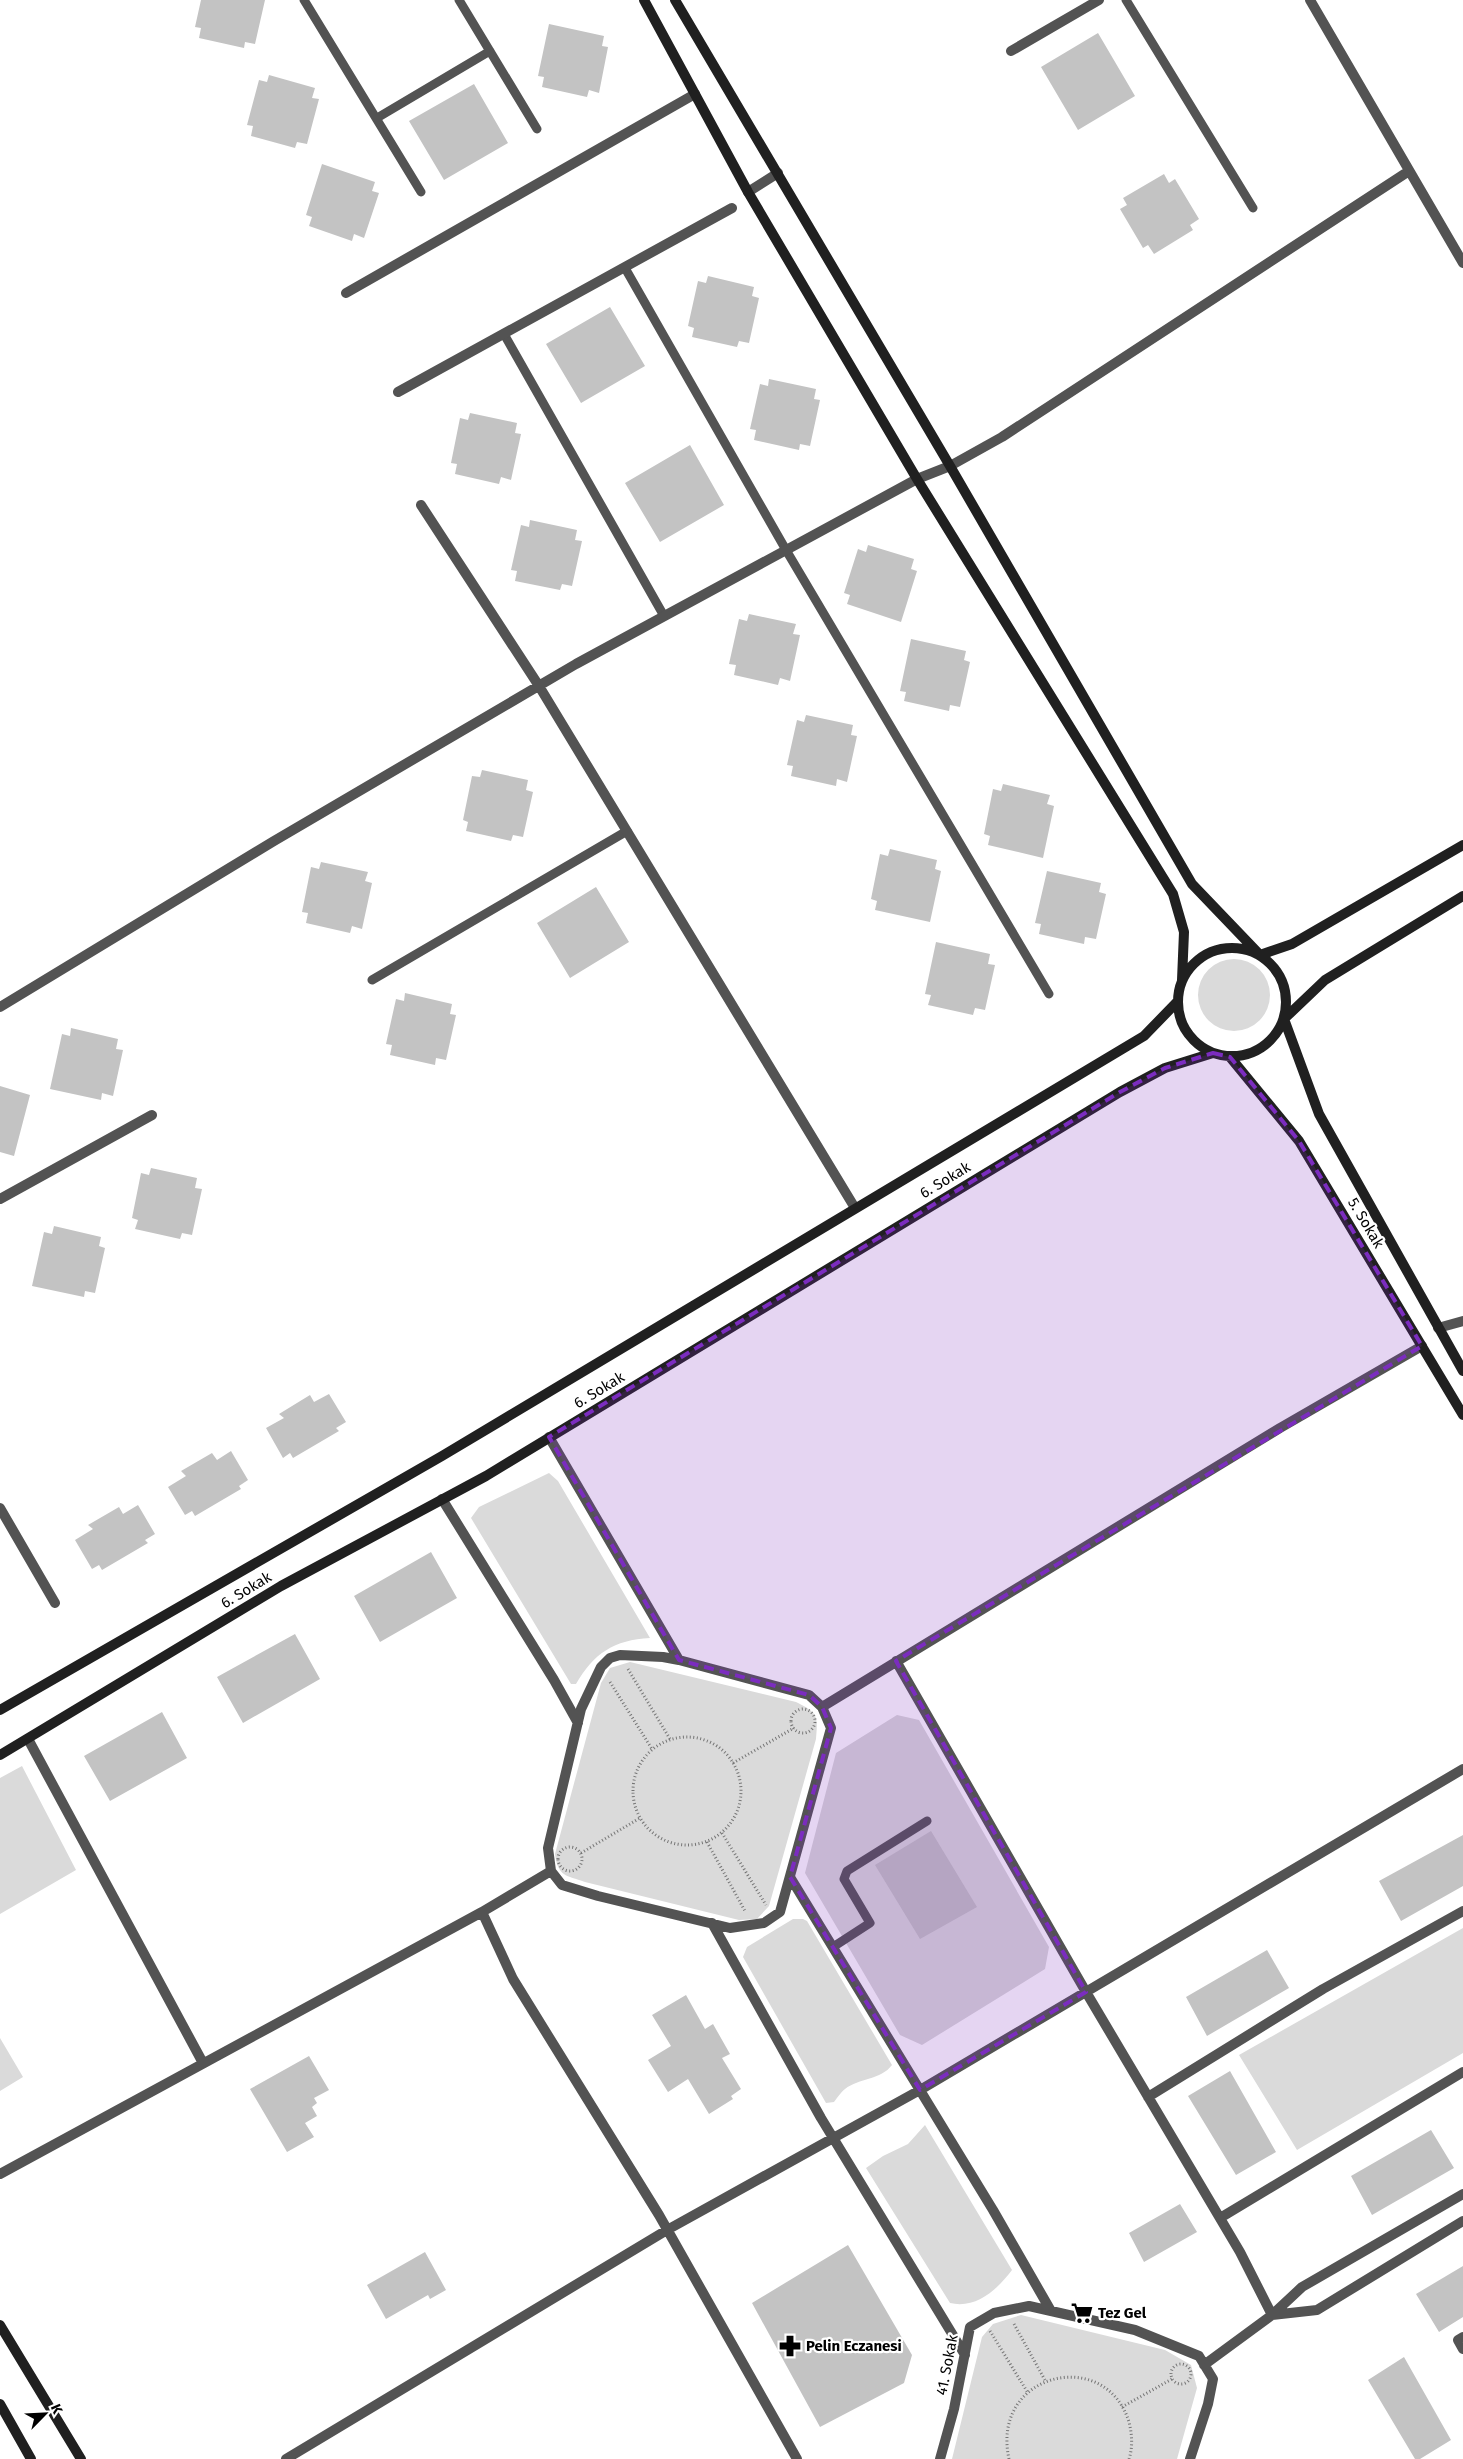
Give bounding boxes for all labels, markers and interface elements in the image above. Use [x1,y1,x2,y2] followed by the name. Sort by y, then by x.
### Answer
[916,1158,974,1202] street label: 6. Sokak
[1344,1195,1388,1252] street label: 5. Sokak
[570,1368,628,1412] street label: 6. Sokak
[217,1568,275,1612] street label: 6. Sokak
[1069,2300,1095,2326] supermarket icon: Tez Gel
[1098,2304,1147,2322] place label: Tez Gel
[777,2333,803,2359] pharmacy icon: Pelin Eczanesi
[932,2333,962,2397] street label: 41. Sokak
[806,2337,902,2355] place label: Pelin Eczanesi
[20,2389,70,2439] north arrow
[47,2401,66,2417] text: K

